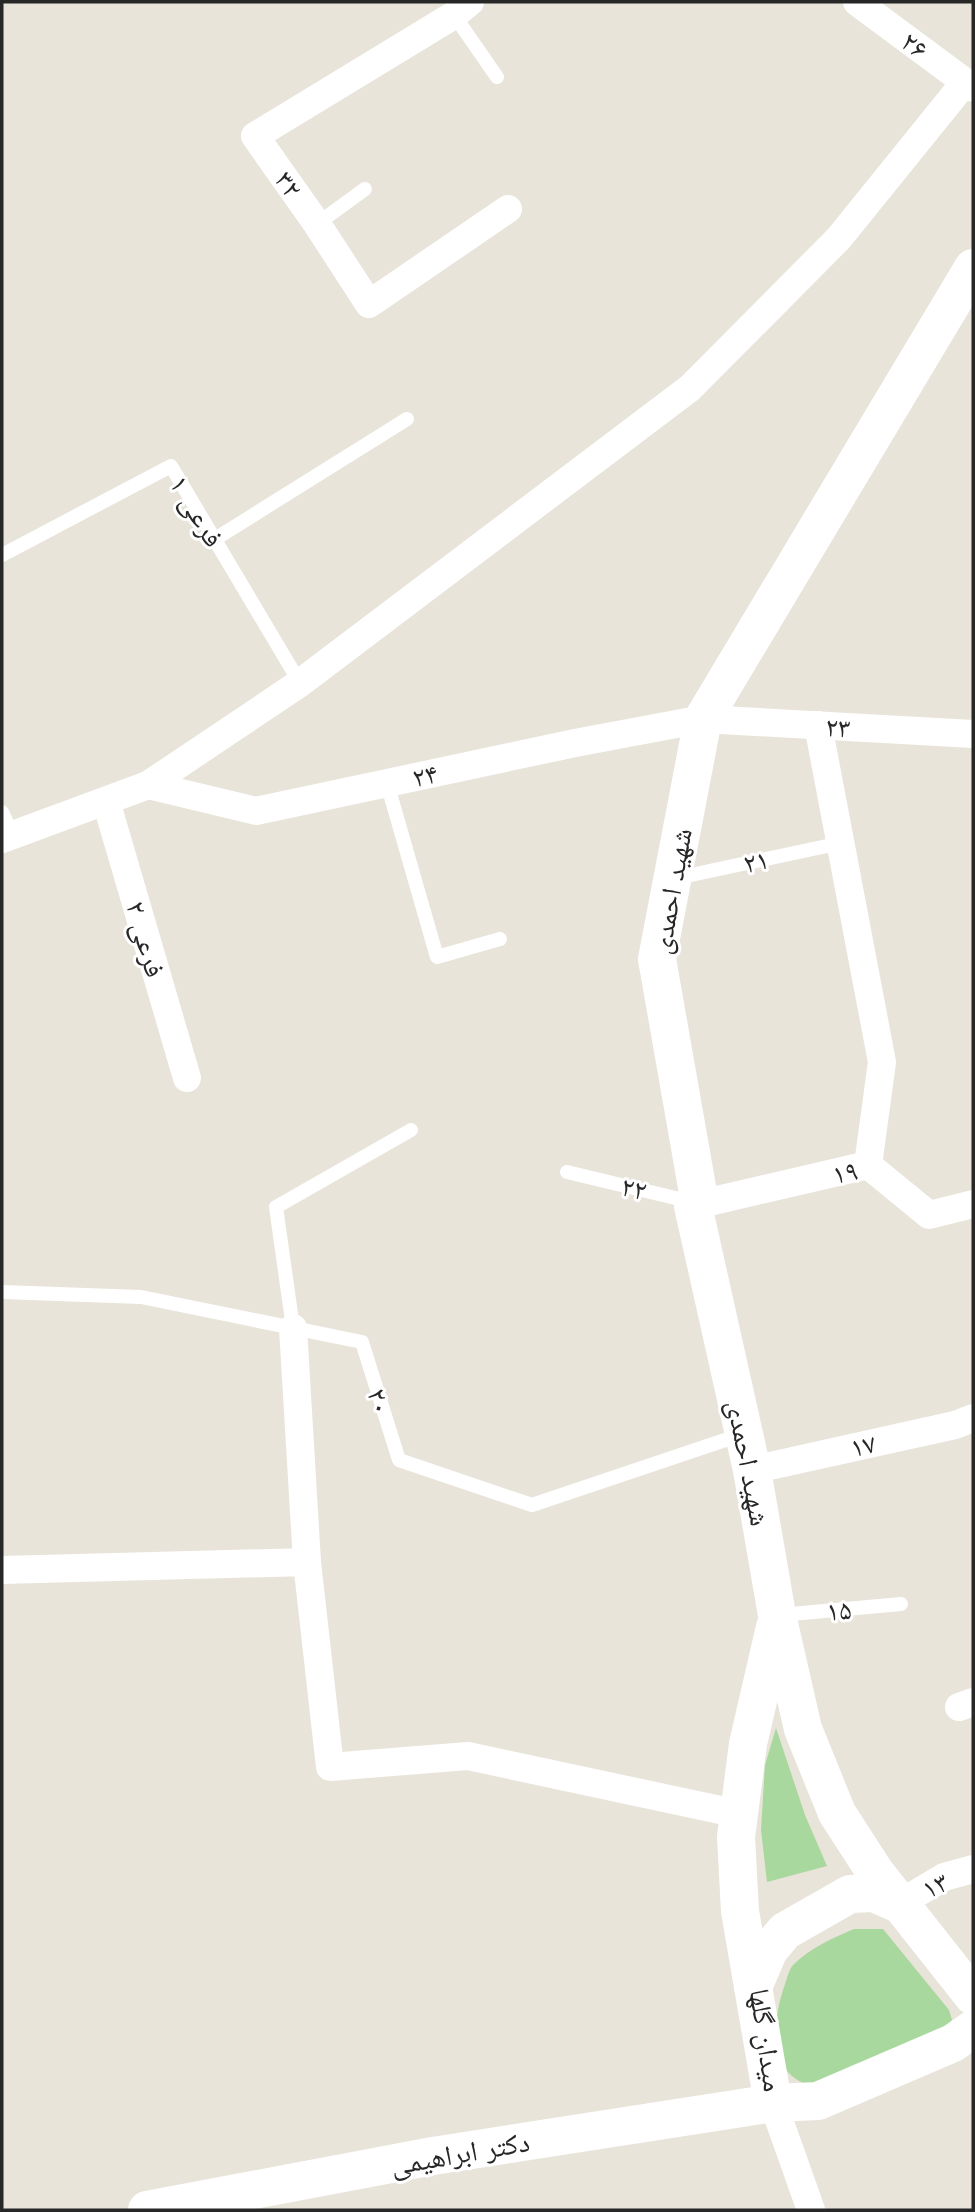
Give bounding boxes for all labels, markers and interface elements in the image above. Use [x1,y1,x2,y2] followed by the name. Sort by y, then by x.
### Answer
[892,21,937,69] street label: ۲۶
[265,162,313,206] street label: ۳۲
[159,468,234,555] street label: فرعی ۱
[824,706,852,749] street label: ۲۳
[409,753,442,798] street label: ۲۴
[640,825,703,957] street label: شهید احمدی
[740,839,773,884] street label: ۲۱
[115,896,176,982] street label: فرعی ۲
[829,1150,861,1195] street label: ۱۹
[617,1166,651,1211] street label: ۲۲
[356,1383,403,1419] street label: ۲۰
[716,1397,781,1530] street label: شهید احمدی
[846,1423,880,1468] street label: ۱۷
[825,1589,853,1632] street label: ۱۵
[915,1862,956,1909] street label: ۱۳
[739,1986,794,2094] street label: میدان گلها
[387,2121,533,2186] street label: دکتر ابراهیمی

